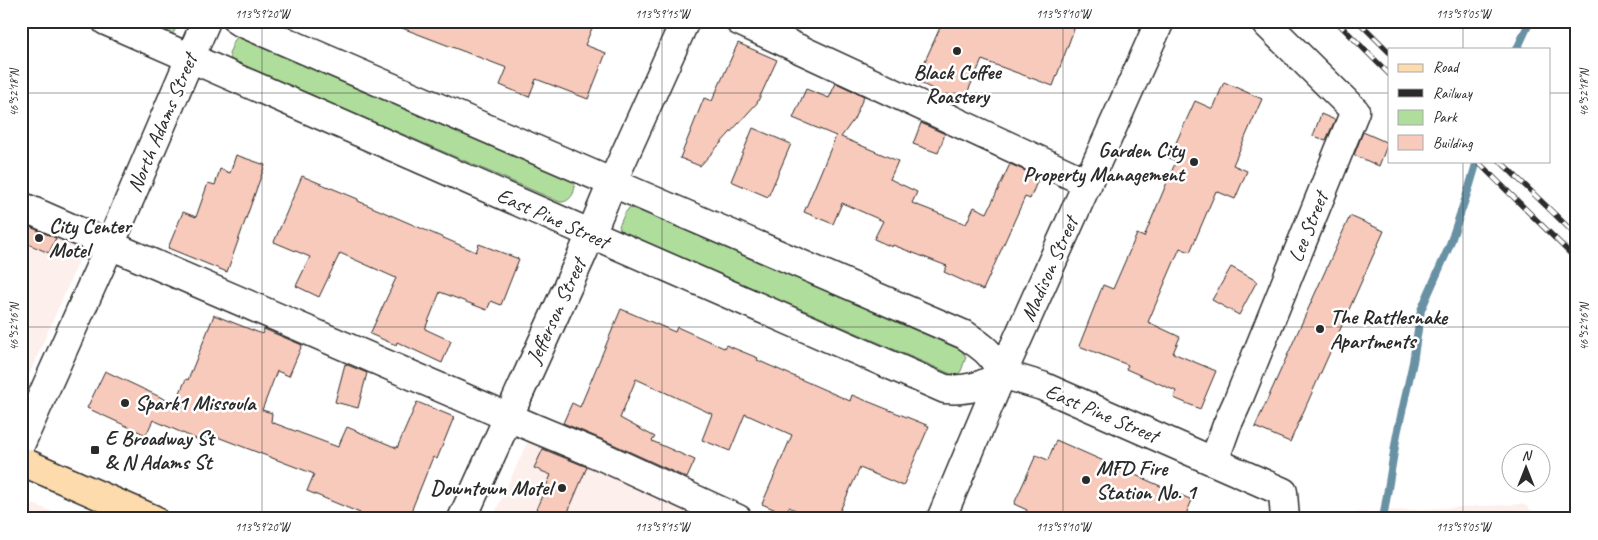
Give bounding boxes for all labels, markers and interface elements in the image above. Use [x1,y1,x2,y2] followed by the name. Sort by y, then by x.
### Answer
[235,6,291,22] text: 113°59'20"W
[635,6,691,22] text: 113°59'15"W
[1036,6,1092,22] text: 113°59'10"W
[1436,6,1492,22] text: 113°59'05"W
[951,45,963,57] marker: Black Coffee Roastery
[121,47,204,196] street label: North Adams Street
[1388,48,1550,162] legend
[1433,58,1460,77] text: Road
[913,59,1003,109] place label: Black Coffee Roastery
[6,68,22,117] text: 46°52'18"N
[1576,68,1592,117] text: 46°52'18"N
[1433,84,1474,103] text: Railway
[1433,108,1458,127] text: Park
[1433,134,1473,153] text: Building
[1023,137,1186,188] place label: Garden City Property Management
[1188,156,1200,168] marker: Garden City Property Management
[493,182,616,255] street label: East Pine Street
[1282,185,1335,266] street label: Lee Street
[1014,210,1085,325] street label: Madison Street
[49,213,133,263] place label: City Center Motel
[33,232,45,244] marker: City Center Motel
[520,252,593,369] street label: Jefferson Street
[6,302,22,351] text: 46°52'16"N
[1576,302,1592,351] text: 46°52'16"N
[1330,304,1449,354] place label: The Rattlesnake Apartments
[1314,323,1326,335] marker: The Rattlesnake Apartments
[1042,378,1165,450] street label: East Pine Street
[135,390,257,416] place label: Spark1 Missoula
[119,397,131,409] marker: Spark1 Missoula
[105,425,217,475] place label: E Broadway St & N Adams St
[1500,442,1550,492] north arrow
[89,444,101,456] marker: E Broadway St & N Adams St
[1522,447,1533,464] text: N
[1096,455,1198,505] place label: MFD Fire Station No. 1
[1080,474,1092,486] marker: MFD Fire Station No. 1
[431,475,556,501] place label: Downtown Motel
[556,482,568,494] marker: Downtown Motel
[235,519,291,535] text: 113°59'20"W
[635,519,691,535] text: 113°59'15"W
[1036,519,1092,535] text: 113°59'10"W
[1436,519,1492,535] text: 113°59'05"W

